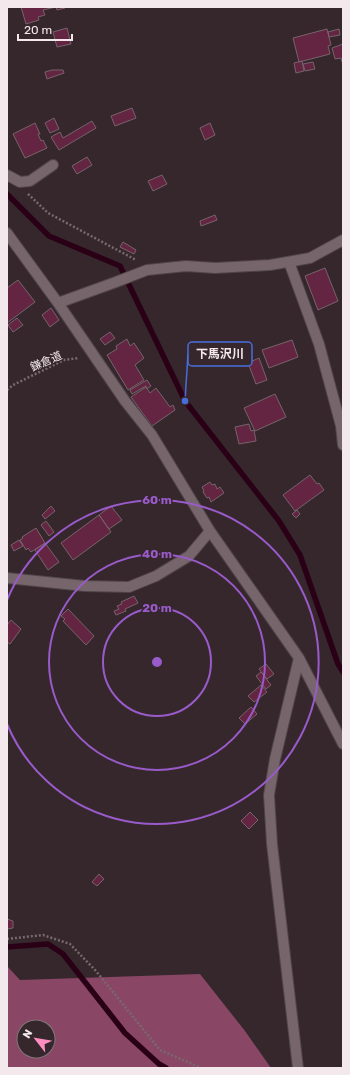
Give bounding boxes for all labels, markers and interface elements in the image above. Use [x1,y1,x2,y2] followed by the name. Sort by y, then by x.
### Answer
[18,16,72,42] scale bar
[24,23,52,37] text: 20 m
[188,342,252,366] callout: 下馬沢川
[196,347,244,361] text: 下馬沢川
[28,349,64,374] street label: 鎌倉道
[142,493,172,507] text: 60 m
[142,547,172,561] text: 40 m
[142,601,172,615] text: 20 m
[150,655,164,669] centre of rings
[16,1019,56,1059] north arrow
[20,1027,36,1041] text: N

